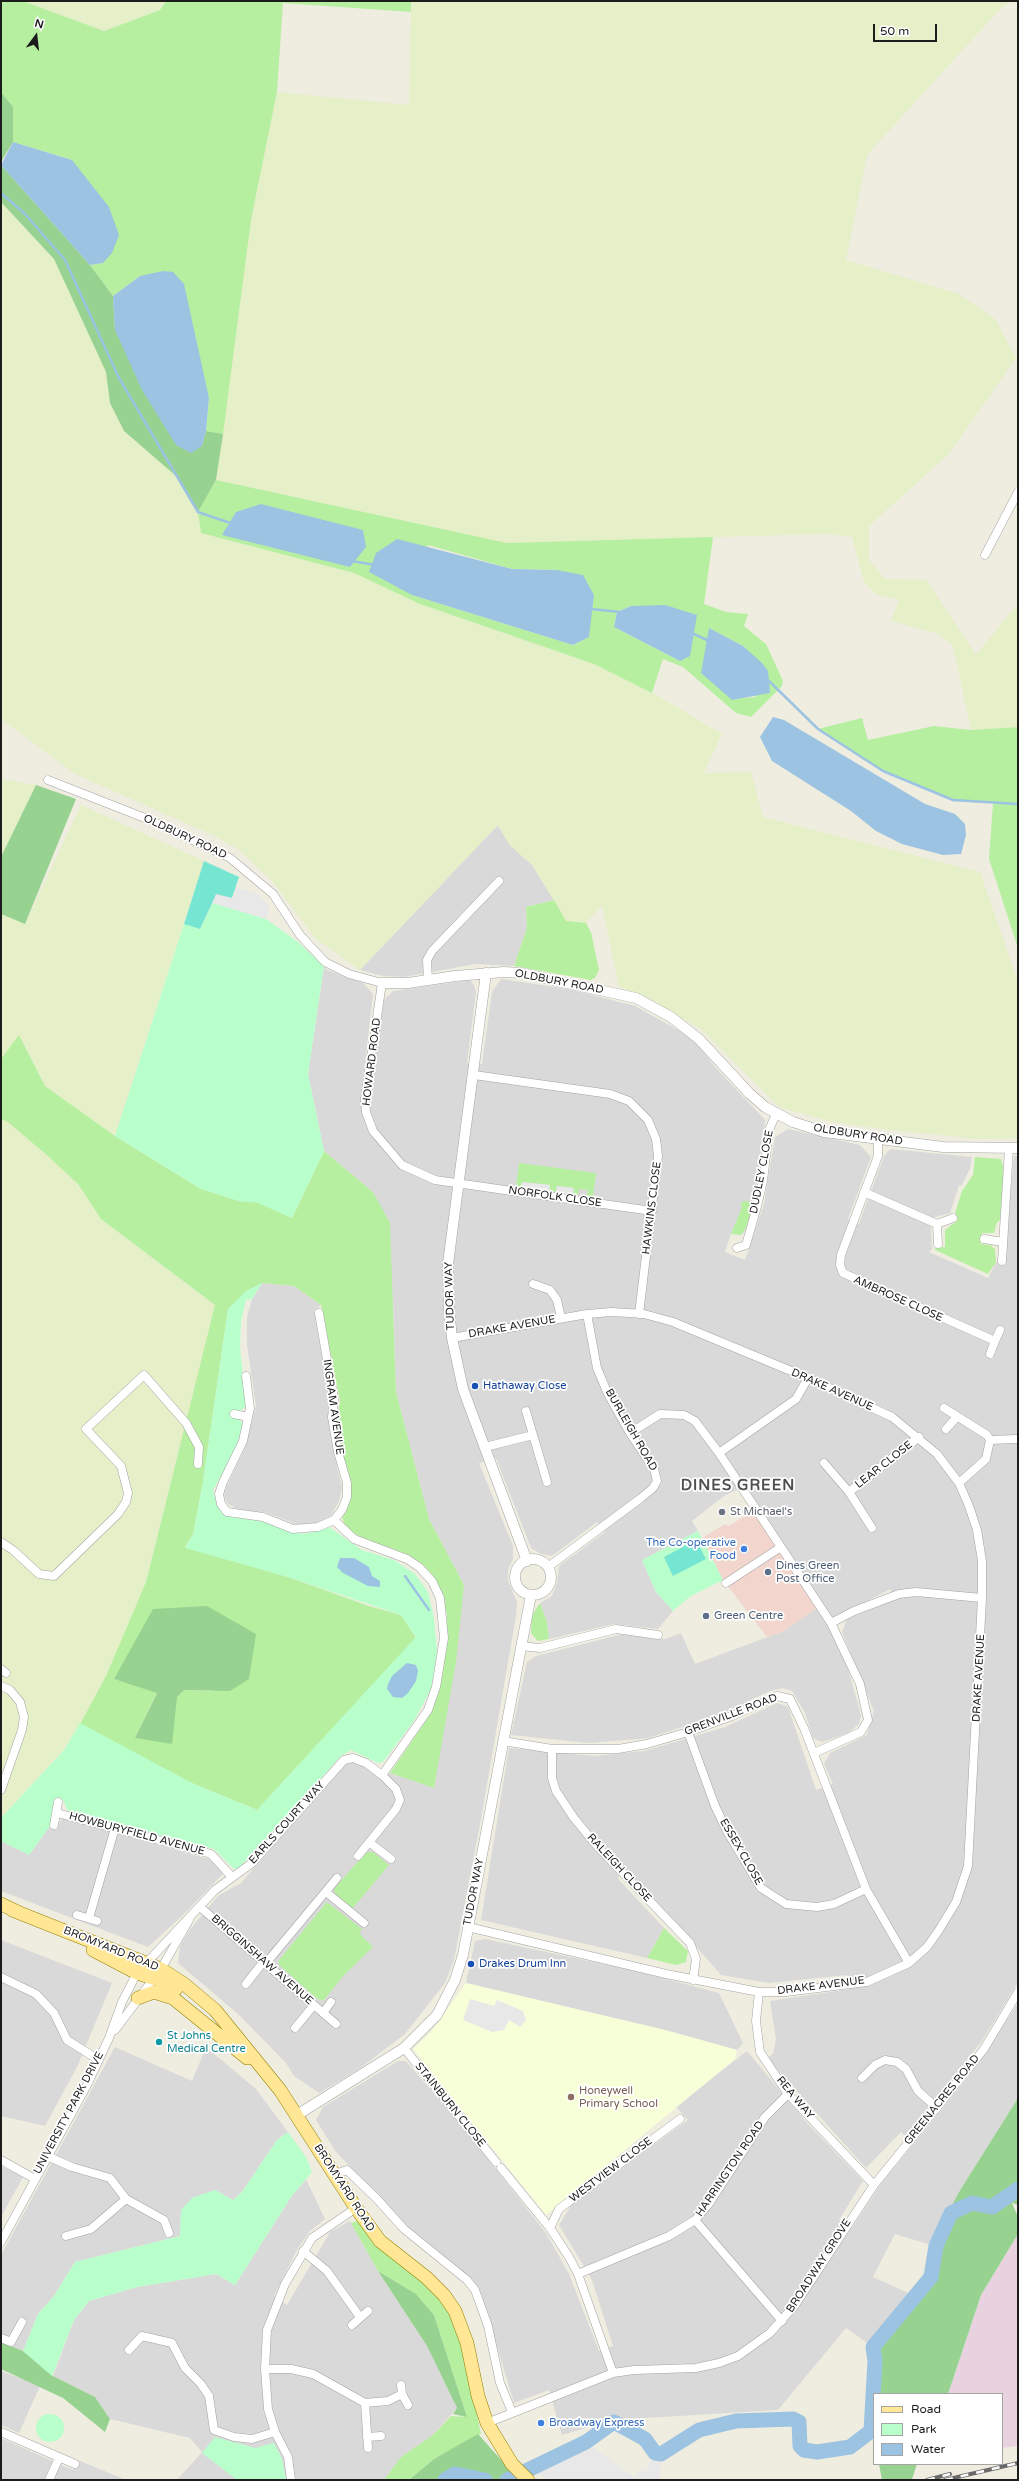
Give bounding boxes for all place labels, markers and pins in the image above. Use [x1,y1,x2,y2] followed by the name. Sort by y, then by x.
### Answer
[483,1379,566,1393] place label: Hathaway Close
[470,1381,480,1391] marker: Hathaway Close
[730,1505,792,1519] place label: St Michael's
[717,1507,727,1517] marker: St Michael's
[646,1536,736,1562] place label: The Co-operative Food
[739,1544,749,1554] marker: The Co-operative Food
[776,1559,839,1585] place label: Dines Green Post Office
[763,1567,773,1577] marker: Dines Green Post Office
[714,1609,783,1623] place label: Green Centre
[701,1611,711,1621] marker: Green Centre
[479,1957,566,1971] place label: Drakes Drum Inn
[466,1959,476,1969] marker: Drakes Drum Inn
[167,2029,246,2055] place label: St Johns Medical Centre
[154,2037,164,2047] marker: St Johns Medical Centre
[579,2084,658,2110] place label: Honeywell Primary School
[566,2092,576,2102] marker: Honeywell Primary School
[549,2416,645,2430] place label: Broadway Express
[536,2418,546,2428] marker: Broadway Express

